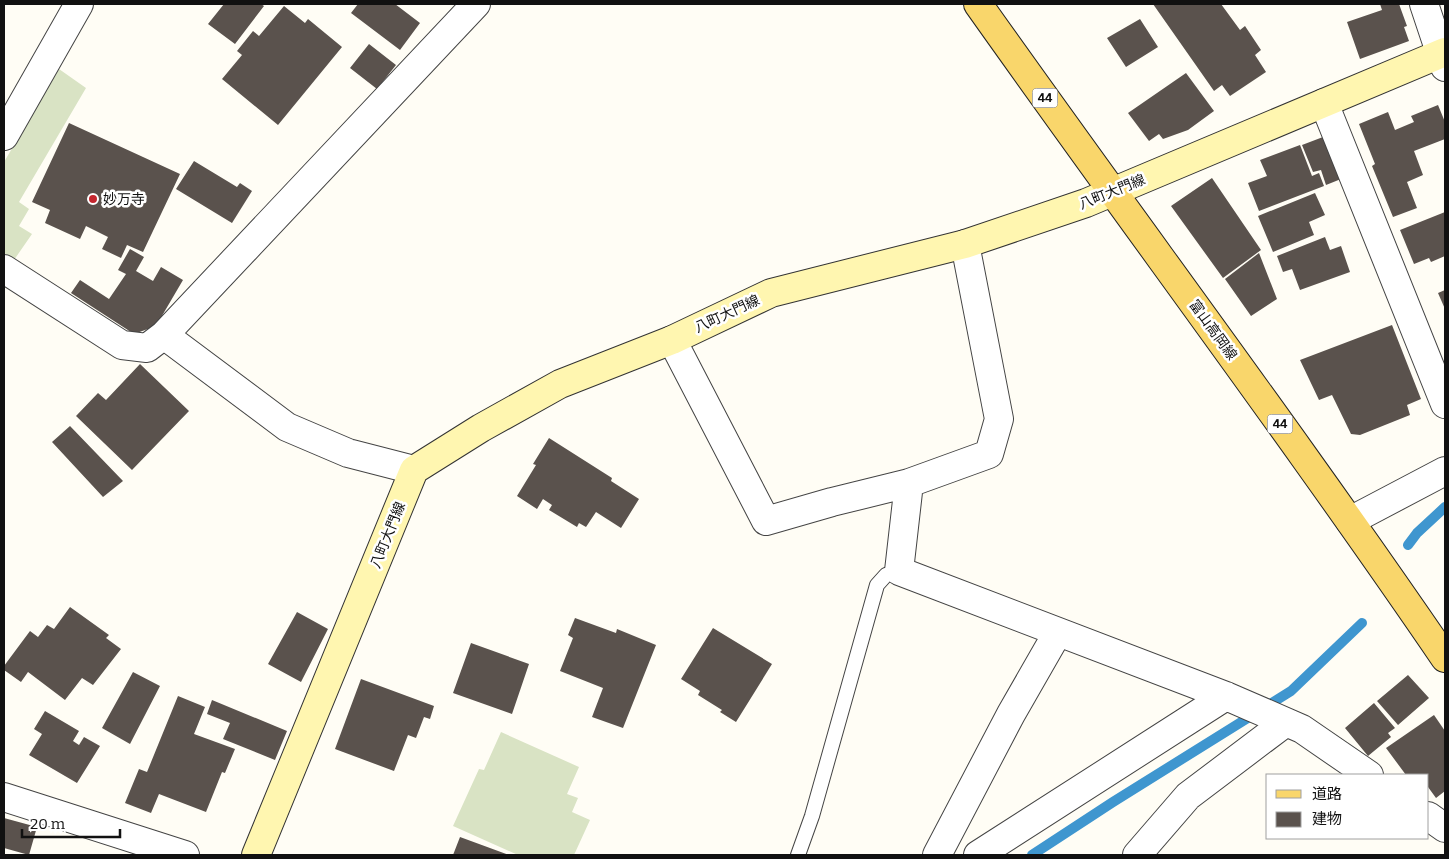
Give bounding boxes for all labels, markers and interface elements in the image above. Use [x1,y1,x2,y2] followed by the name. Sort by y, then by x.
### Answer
[1032,89,1058,108] road number: 44
[1076,171,1148,213] street label: 八町大門線
[103,191,145,208] place label: 妙万寺
[87,193,99,205] marker: 妙万寺
[692,292,762,336] street label: 八町大門線
[1186,297,1240,363] street label: 富山高岡線
[1268,414,1292,434] road number: 44
[367,499,409,571] street label: 八町大門線
[1266,774,1429,839] legend
[1312,785,1342,803] text: 道路
[22,806,120,838] scale bar
[1312,810,1342,828] text: 建物
[30,815,66,833] text: 20 m

